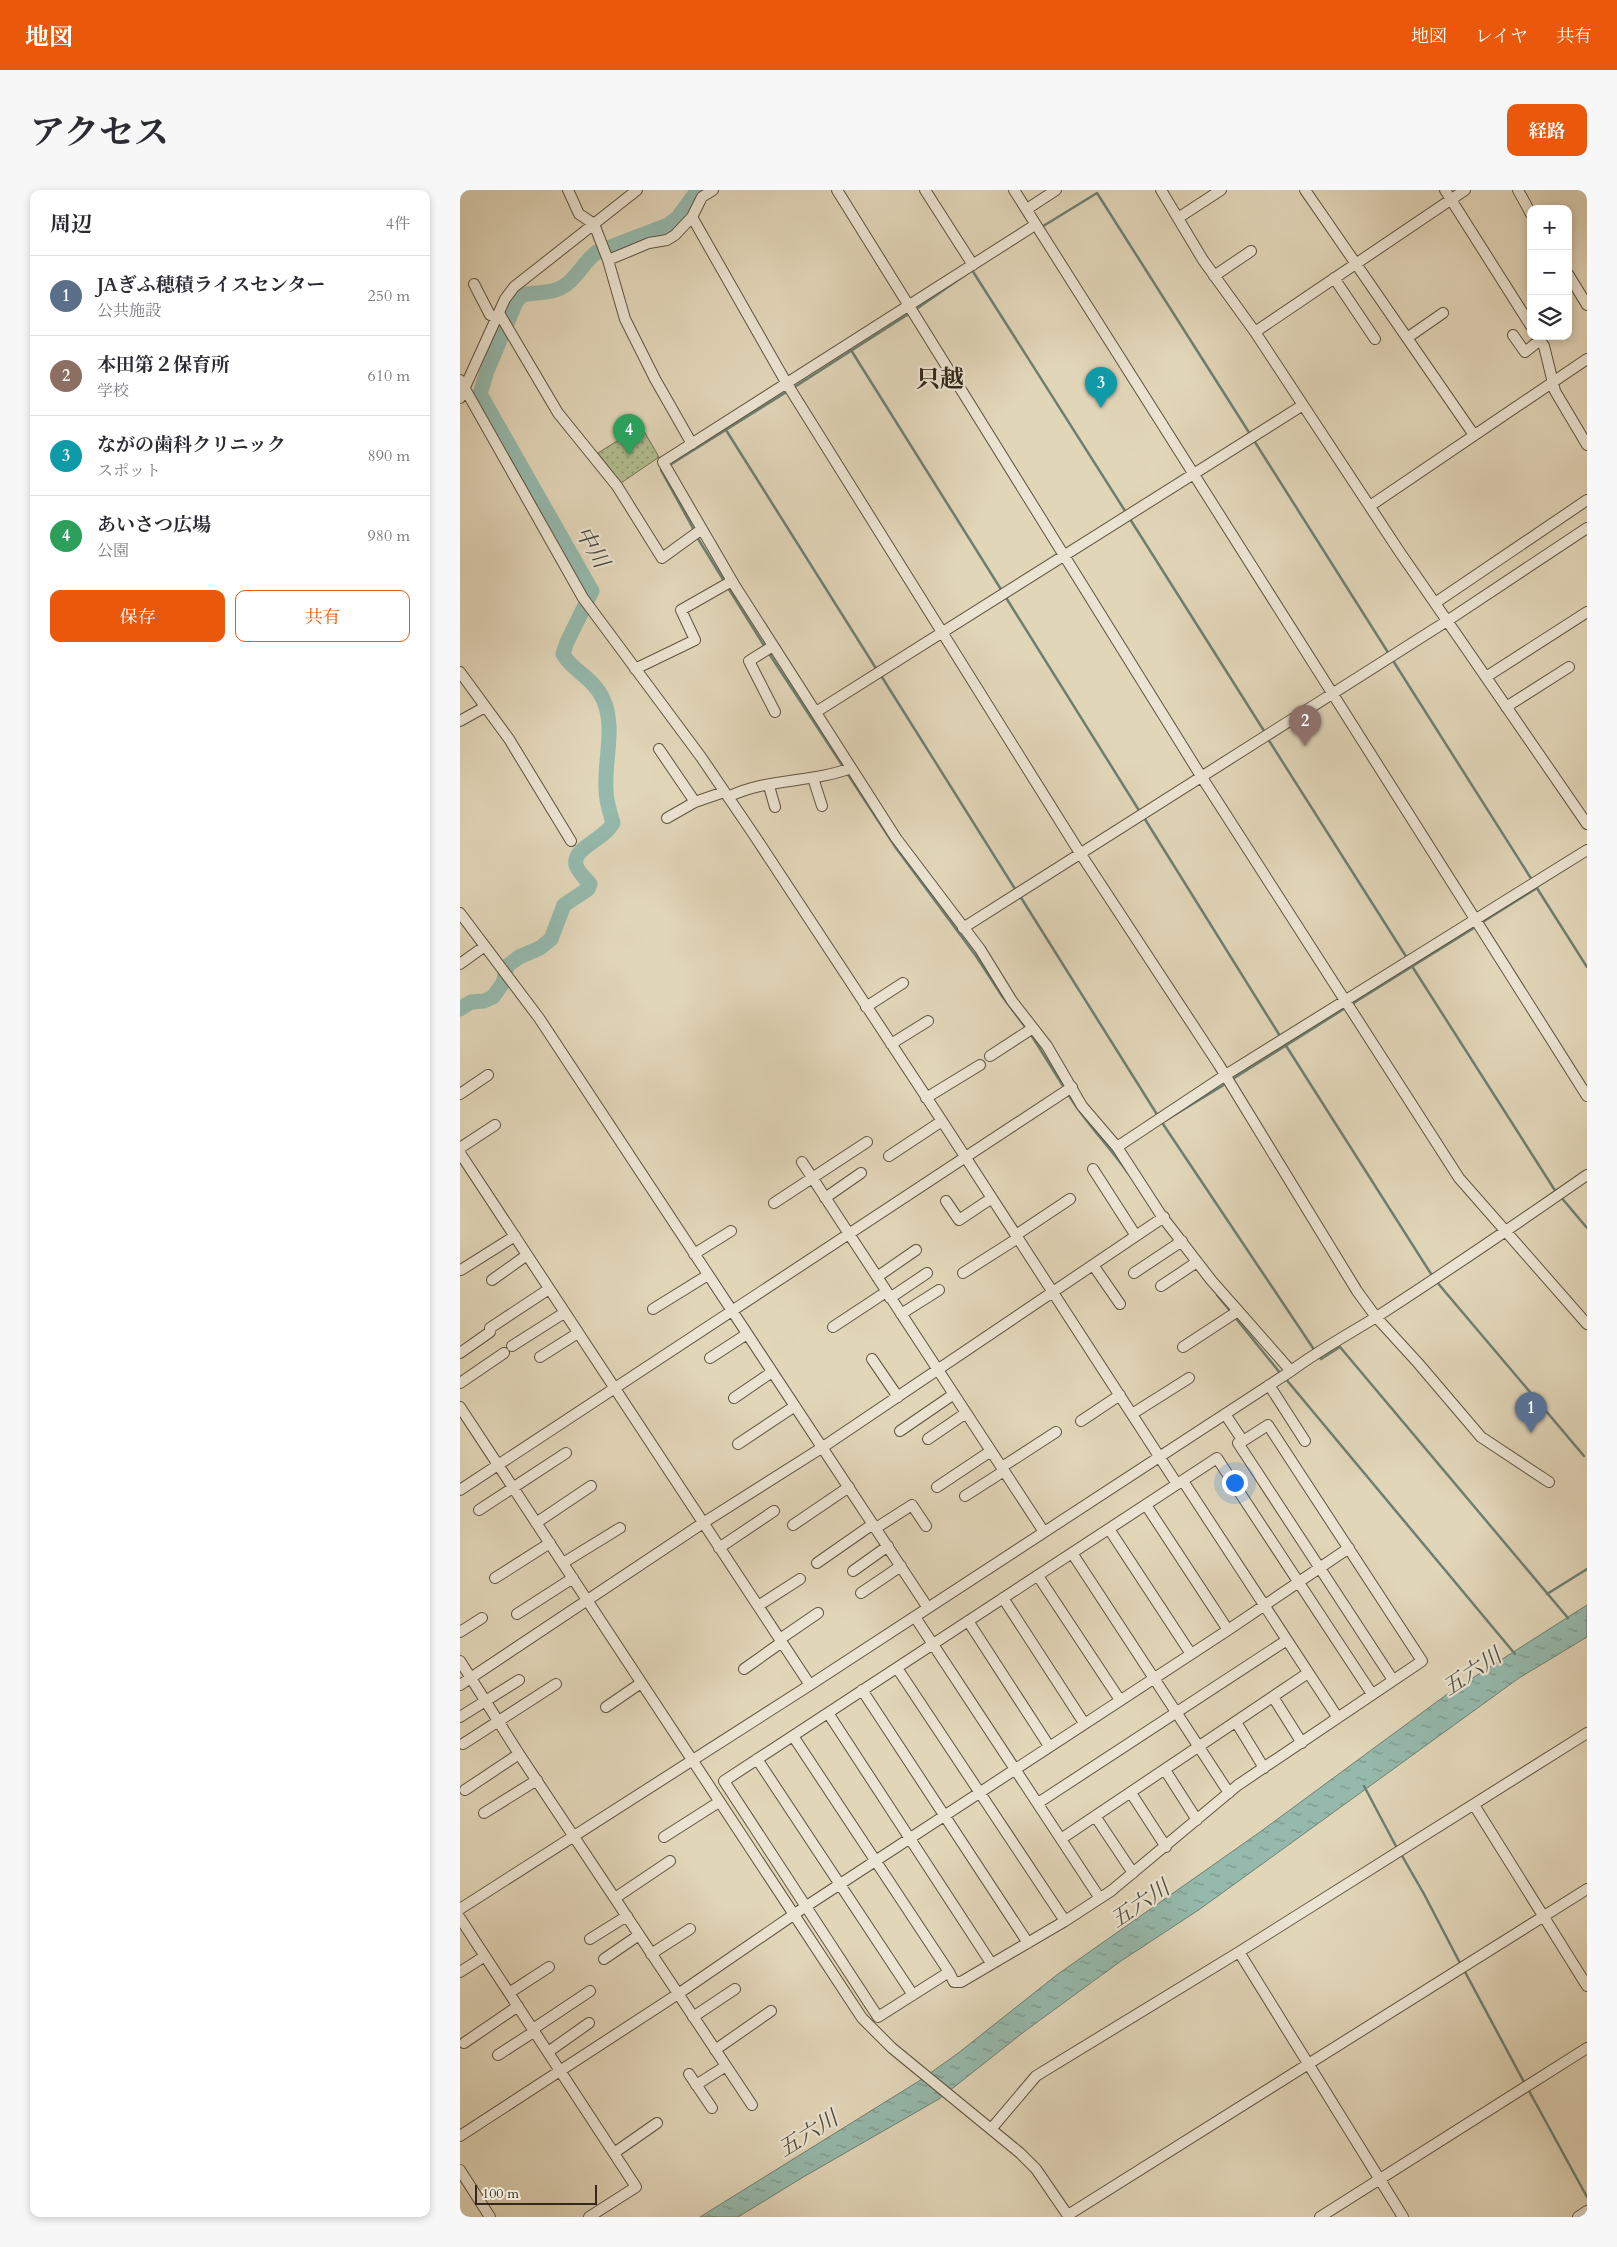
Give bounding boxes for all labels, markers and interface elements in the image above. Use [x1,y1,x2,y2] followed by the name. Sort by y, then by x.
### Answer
[25,21,73,54] text: 地図
[1411,24,1447,49] text: 地図
[1475,24,1528,49] text: レイヤ
[1556,24,1592,49] text: 共有
[1507,104,1587,156] button: 経路
[30,109,169,157] text: アクセス
[1527,205,1572,340] map controls
[1527,205,1572,250] button: +
[50,210,92,239] text: 周辺
[386,213,410,235] text: 4件
[1527,250,1572,295] button: −
[97,272,325,298] text: JAぎふ穂積ライスセンター
[62,285,70,307] text: 1
[368,285,410,307] text: 250 m
[1527,295,1572,340] button: layers
[97,300,161,322] text: 公共施設
[97,352,230,378] text: 本田第２保育所
[916,363,964,396] district label: 只越
[62,365,70,387] text: 2
[368,365,410,387] text: 610 m
[1085,367,1117,408] pin: 3
[97,380,129,402] text: 学校
[613,414,645,455] pin: 4
[97,432,286,458] text: ながの歯科クリニック
[62,445,70,467] text: 3
[368,445,410,467] text: 890 m
[97,460,161,482] text: スポット
[97,512,211,538] text: あいさつ広場
[568,520,617,575] water label: 中川
[62,525,70,547] text: 4
[368,525,410,547] text: 980 m
[97,540,129,562] text: 公園
[50,590,225,642] button: 保存
[235,590,410,642] button: 共有
[1289,705,1321,746] pin: 2
[1515,1392,1547,1433] pin: 1
[1222,1470,1248,1496] your location
[1436,1640,1509,1703] water label: 五六川
[1104,1872,1177,1935] water label: 五六川
[772,2103,846,2164] water label: 五六川
[475,2182,598,2205] scale bar
[482,2184,519,2203] text: 100 m

